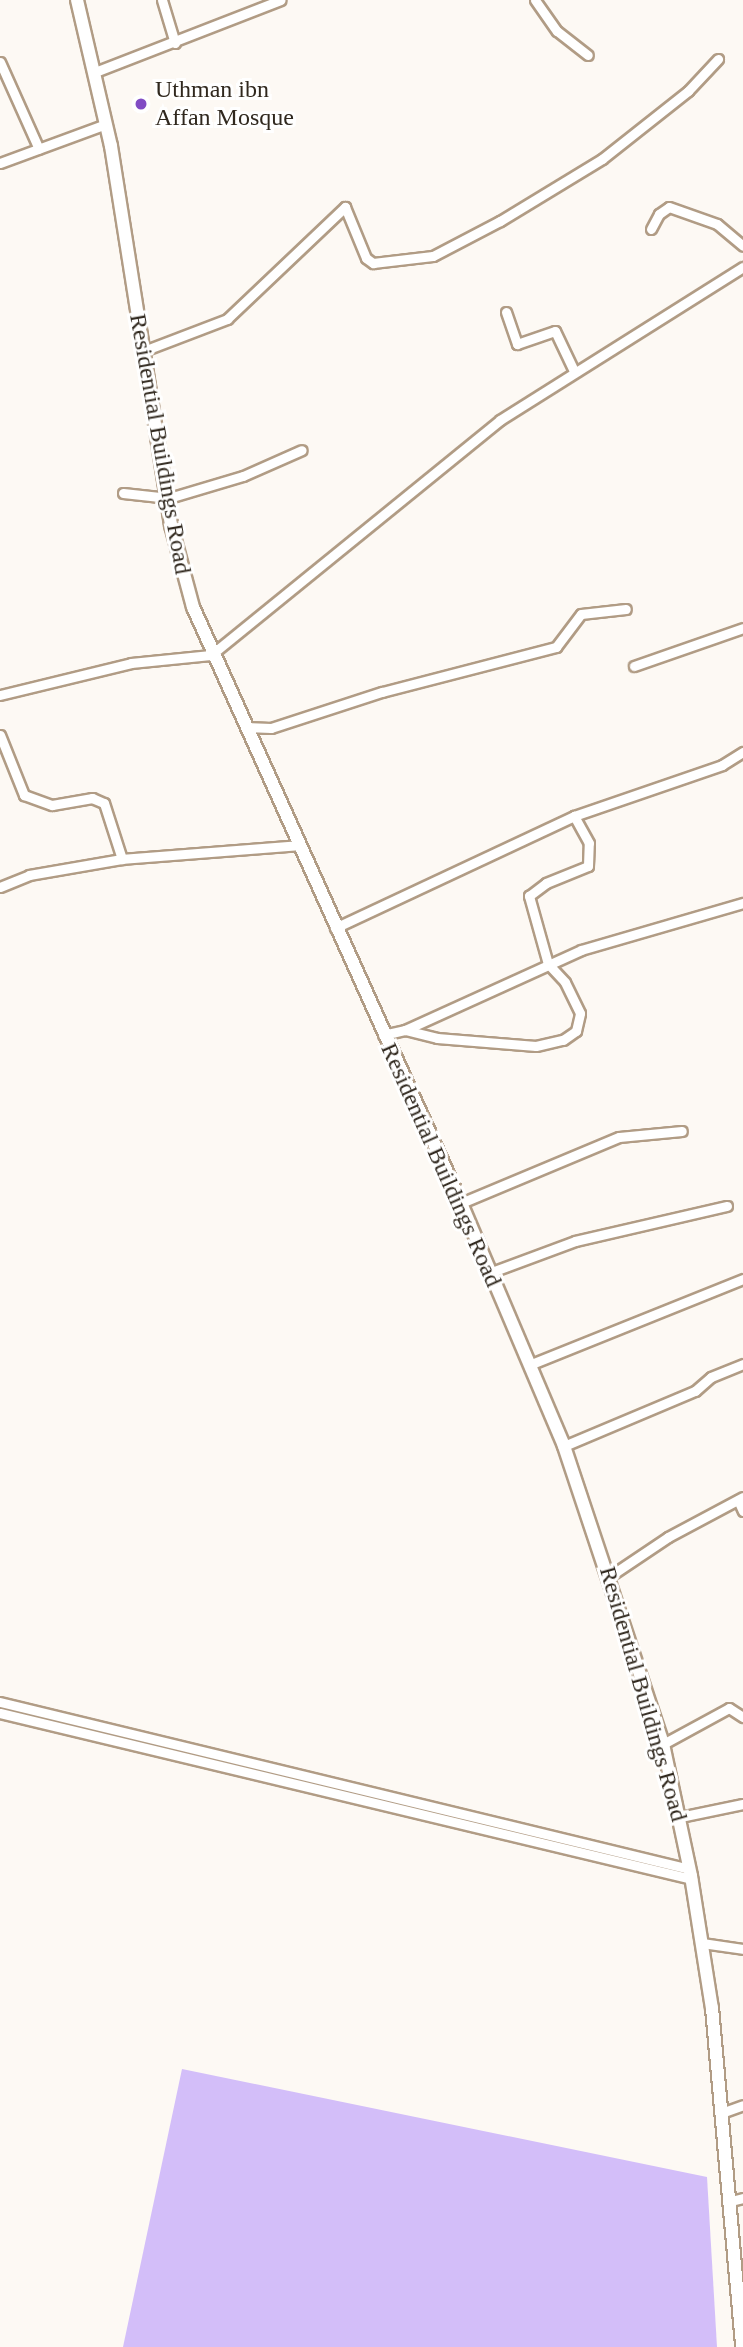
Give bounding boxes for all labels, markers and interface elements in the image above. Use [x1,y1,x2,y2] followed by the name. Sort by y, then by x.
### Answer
[155,76,294,132] place label: Uthman ibn Affan Mosque
[133,96,149,112] marker: Uthman ibn Affan Mosque
[123,312,197,576] street label: Residential Buildings Road
[374,1039,508,1291] street label: Residential Buildings Road
[593,1563,693,1825] street label: Residential Buildings Road

